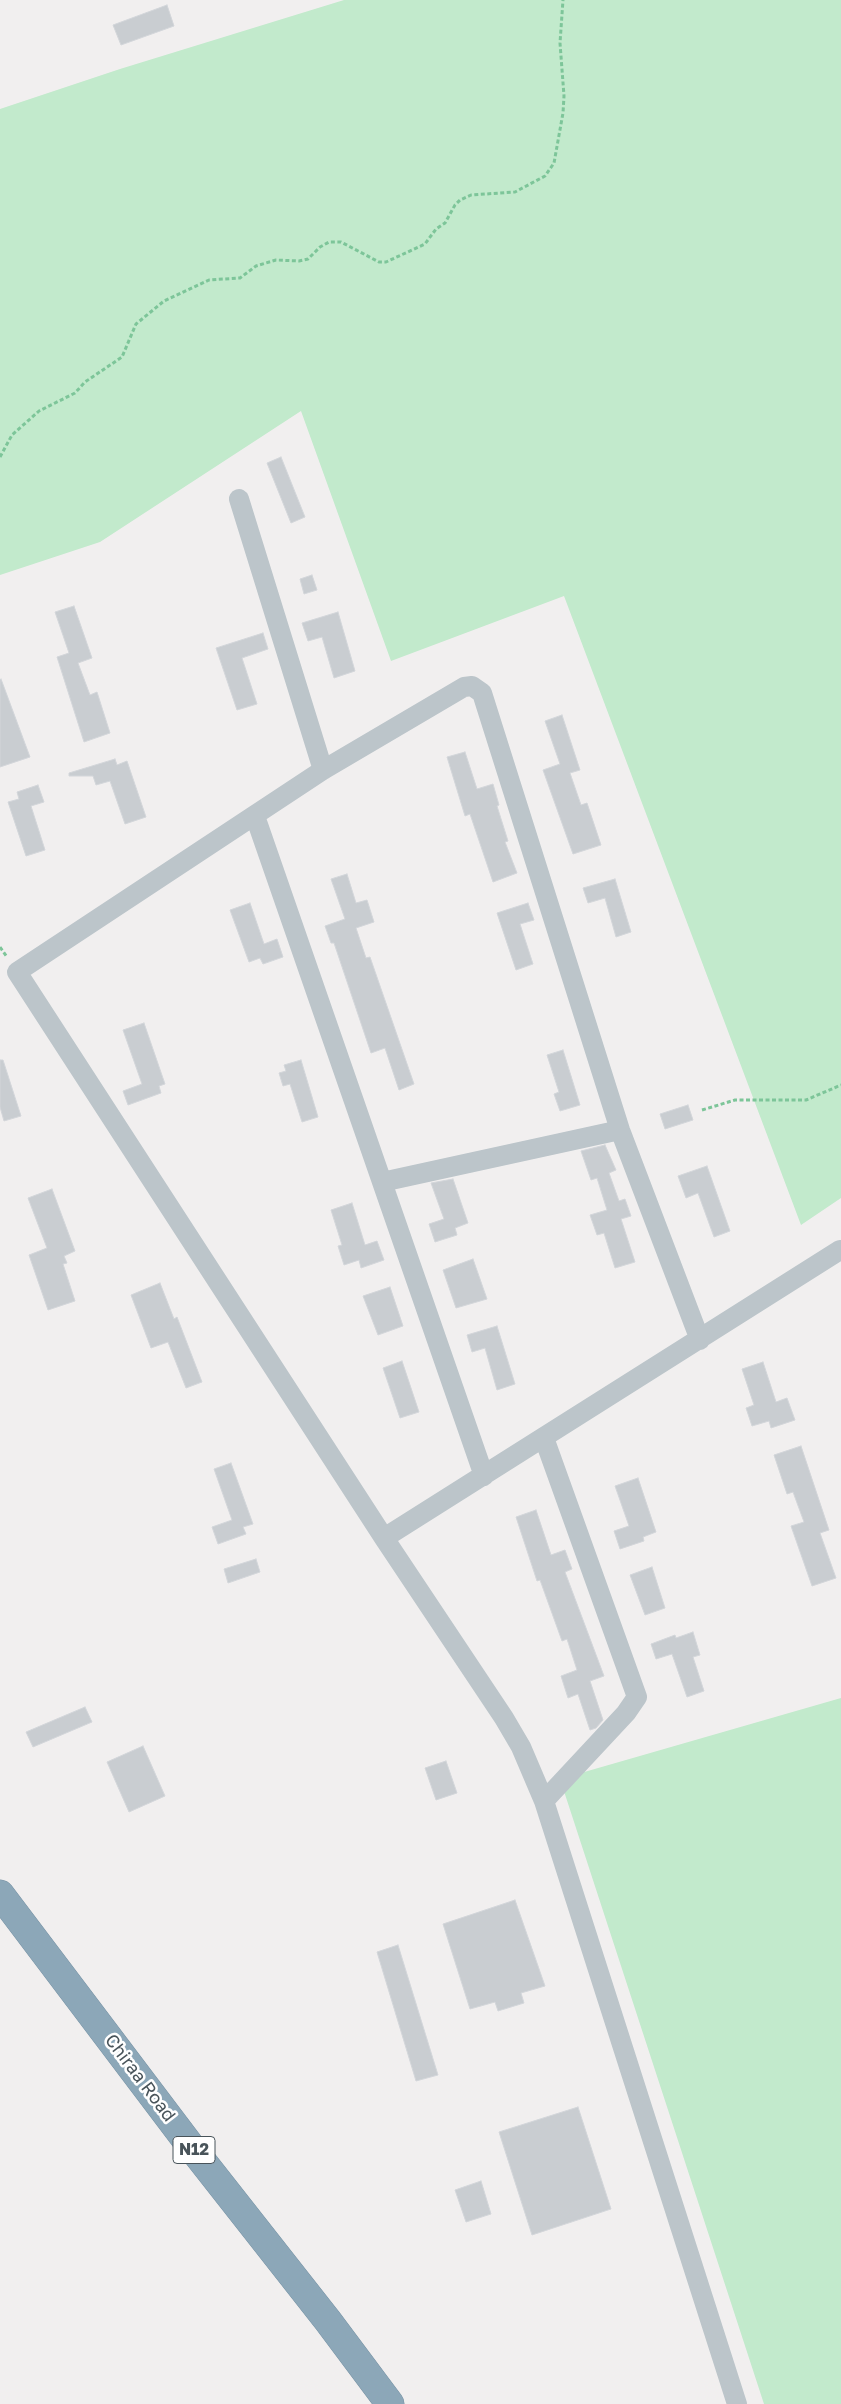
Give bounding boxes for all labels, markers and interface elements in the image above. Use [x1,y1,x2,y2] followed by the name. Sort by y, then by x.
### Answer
[100,2030,180,2126] street label: Chiraa Road
[173,2136,215,2164] road number: N12

